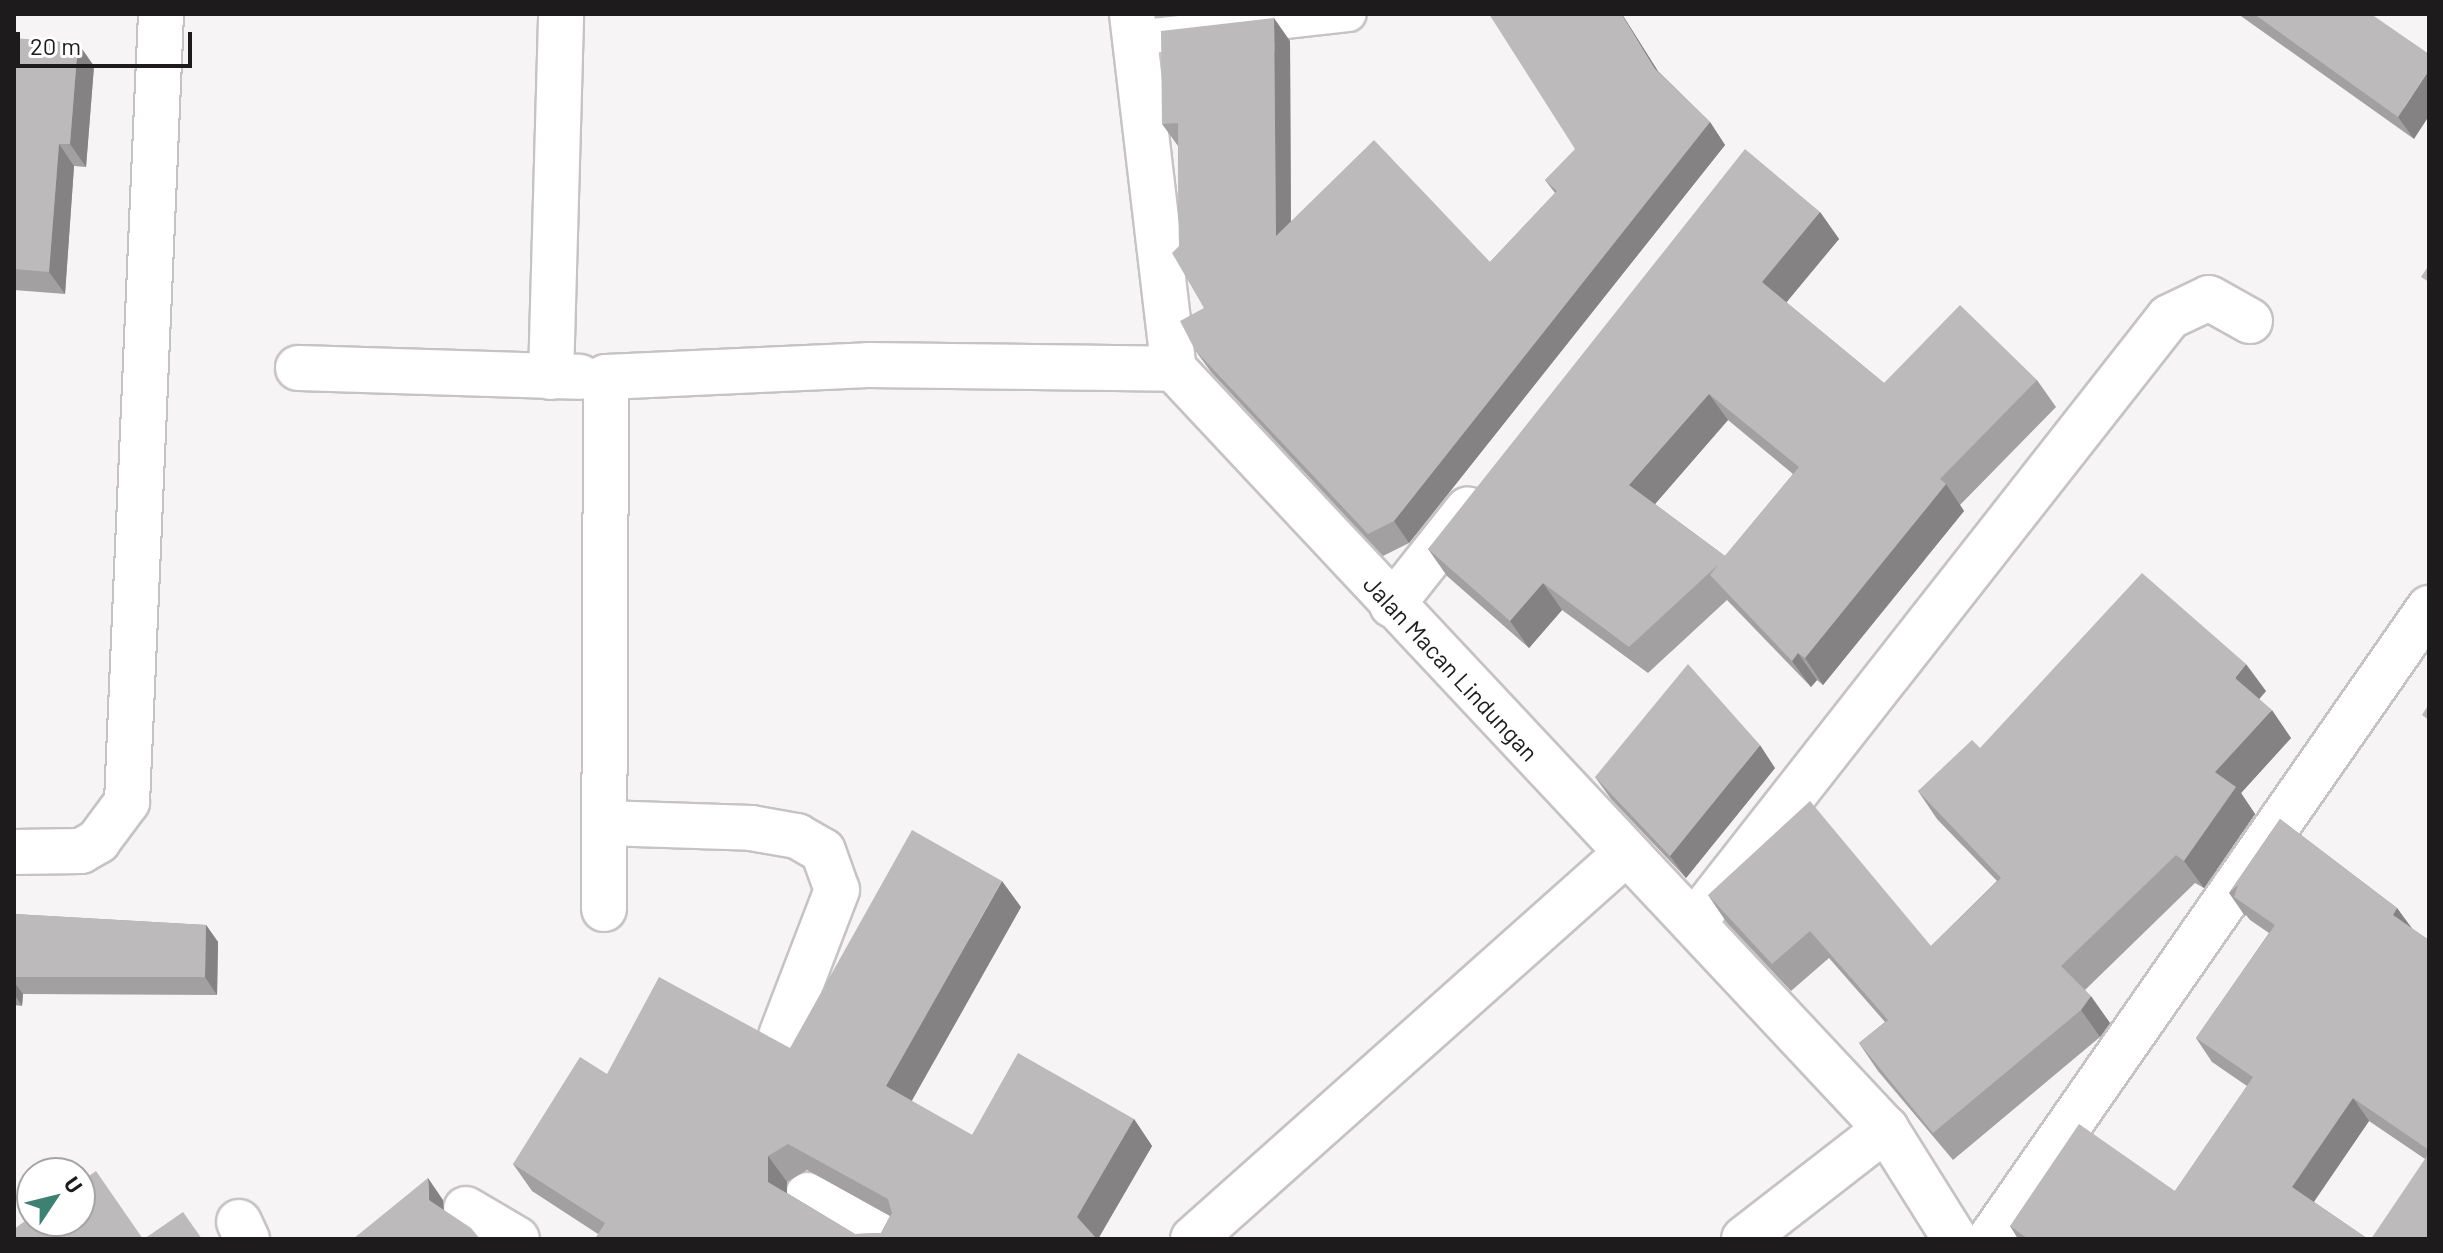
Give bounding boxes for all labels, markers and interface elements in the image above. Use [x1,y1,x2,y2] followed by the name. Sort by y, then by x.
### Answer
[20,16,196,66] scale bar
[30,31,81,60] text: 20 m
[1358,569,1544,767] street label: Jalan Macan Lindungan
[16,1157,96,1237] north arrow
[59,1171,89,1198] text: U

